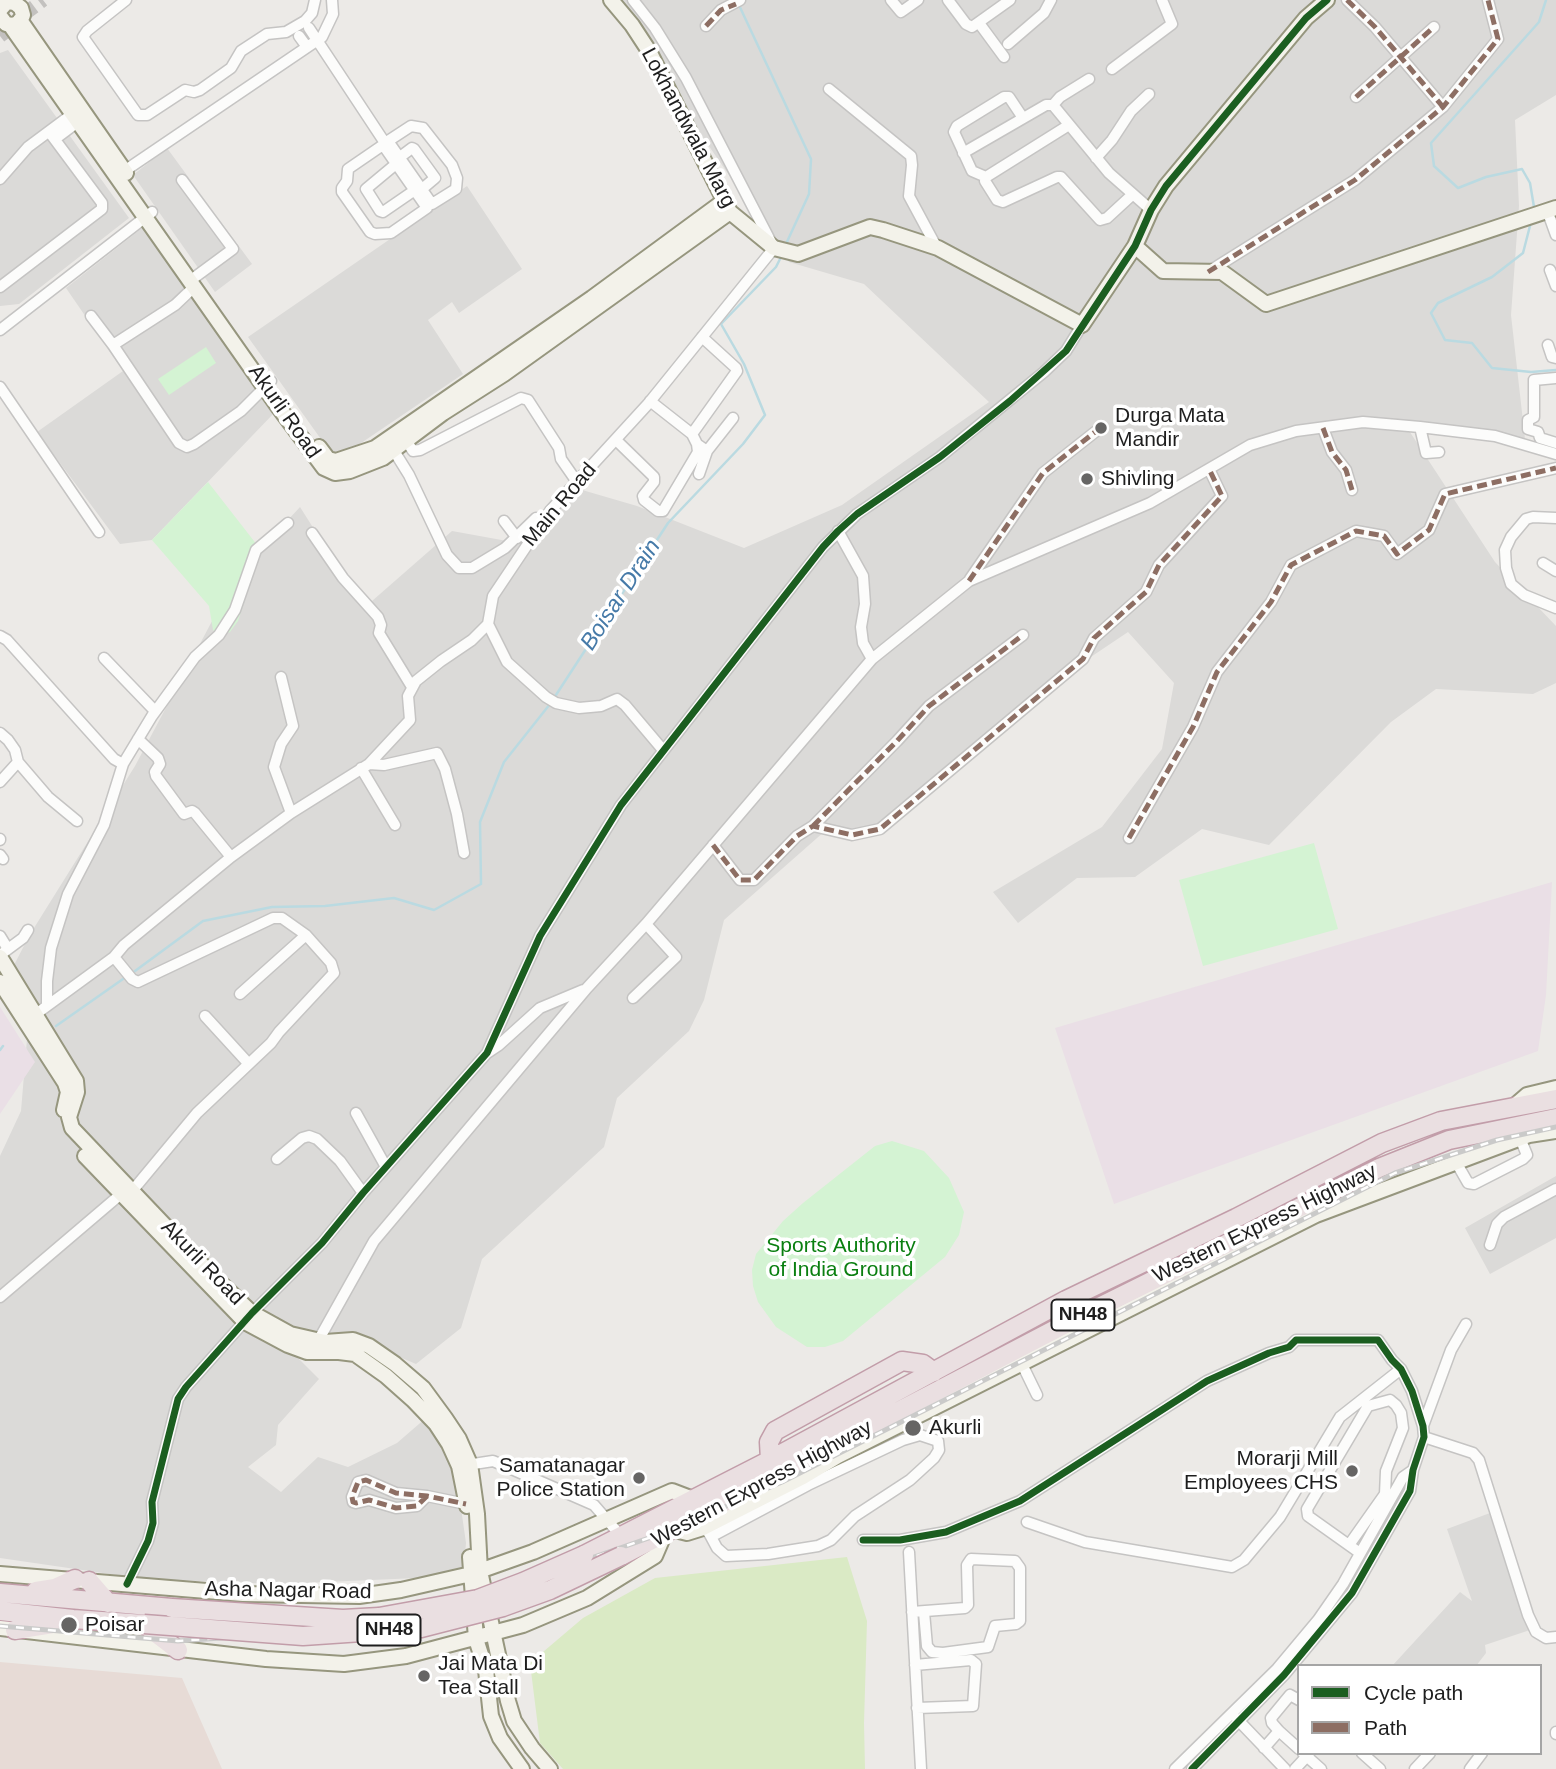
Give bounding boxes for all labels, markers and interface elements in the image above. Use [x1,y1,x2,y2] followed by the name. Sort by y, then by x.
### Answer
[635,44,741,212] street label: Lokhandwala Marg
[243,360,325,464] street label: Akurli Road
[1115,403,1225,453] place label: Durga Mata Mandir
[1093,420,1109,436] marker: Durga Mata Mandir
[518,458,602,552] street label: Main Road
[1101,466,1175,492] place label: Shivling
[1079,471,1095,487] marker: Shivling
[575,534,667,656] water label: Boisar Drain
[1149,1159,1381,1289] street label: Western Express Highway
[155,1215,249,1311] street label: Akurli Road
[766,1233,916,1283] park label: Sports Authority of India Ground
[1052,1300,1114,1330] road number: NH48
[648,1415,876,1553] street label: Western Express Highway
[929,1415,982,1441] place label: Akurli
[903,1418,923,1438] marker: Akurli
[1184,1446,1338,1496] place label: Morarji Mill Employees CHS
[497,1453,625,1503] place label: Samatanagar Police Station
[1344,1463,1360,1479] marker: Morarji Mill Employees CHS
[631,1470,647,1486] marker: Samatanagar Police Station
[204,1577,372,1605] street label: Asha Nagar Road
[85,1612,145,1638] place label: Poisar
[358,1614,420,1646] road number: NH48
[59,1615,79,1635] marker: Poisar
[438,1651,543,1701] place label: Jai Mata Di Tea Stall
[1297,1664,1542,1755] legend
[416,1668,432,1684] marker: Jai Mata Di Tea Stall
[1364,1681,1463,1704] text: Cycle path
[1364,1716,1407,1739] text: Path

